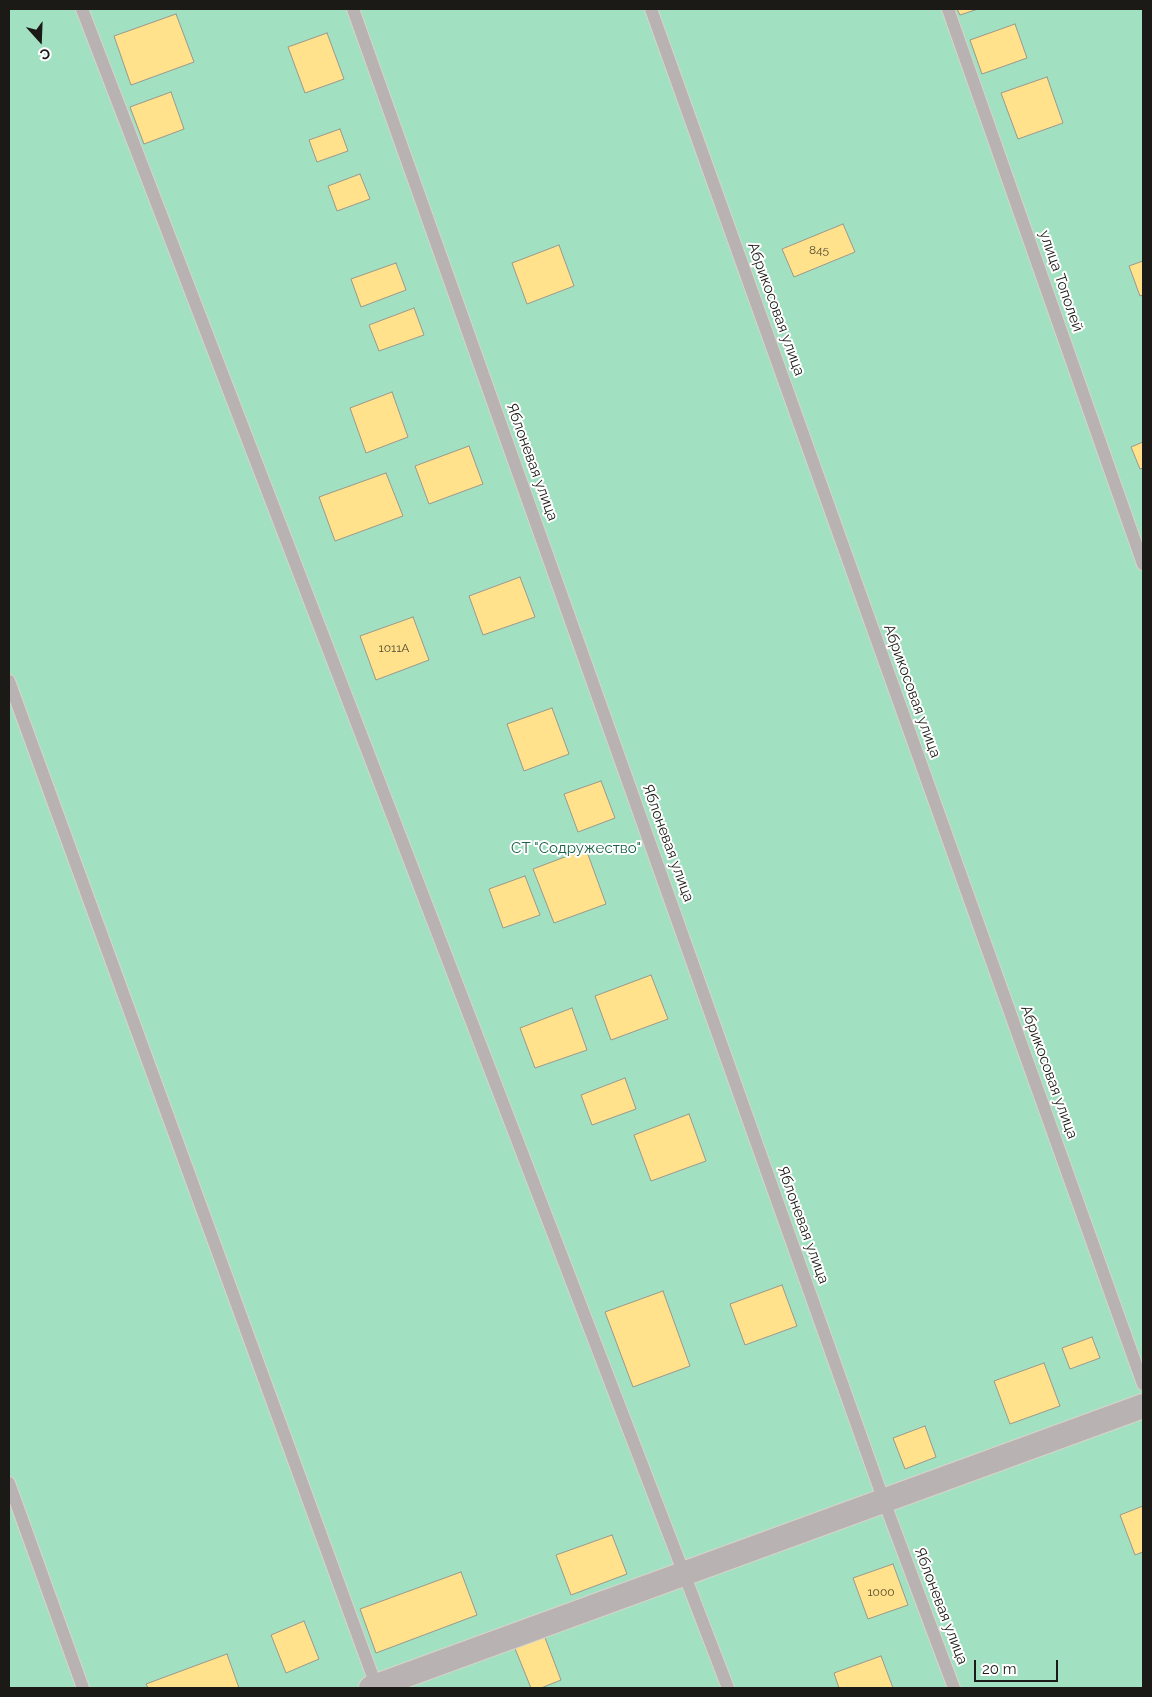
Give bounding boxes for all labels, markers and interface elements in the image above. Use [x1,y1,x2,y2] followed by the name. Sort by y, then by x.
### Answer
[15,15,65,65] north arrow
[38,45,52,63] text: С
[1035,228,1087,334] street label: улица Тополей
[743,240,809,378] street label: Абрикосовая улица
[809,243,829,257] house number: 845
[502,401,562,523] street label: Яблоневая улица
[879,622,945,760] street label: Абрикосовая улица
[379,641,409,655] house number: 1011А
[638,782,698,904] street label: Яблоневая улица
[511,839,641,857] park label: СТ "Содружество"
[1016,1003,1082,1141] street label: Абрикосовая улица
[773,1164,833,1286] street label: Яблоневая улица
[910,1545,972,1667] street label: Яблоневая улица
[867,1585,895,1599] house number: 1000
[977,1650,1061,1682] scale bar
[982,1660,1017,1678] text: 20 m

